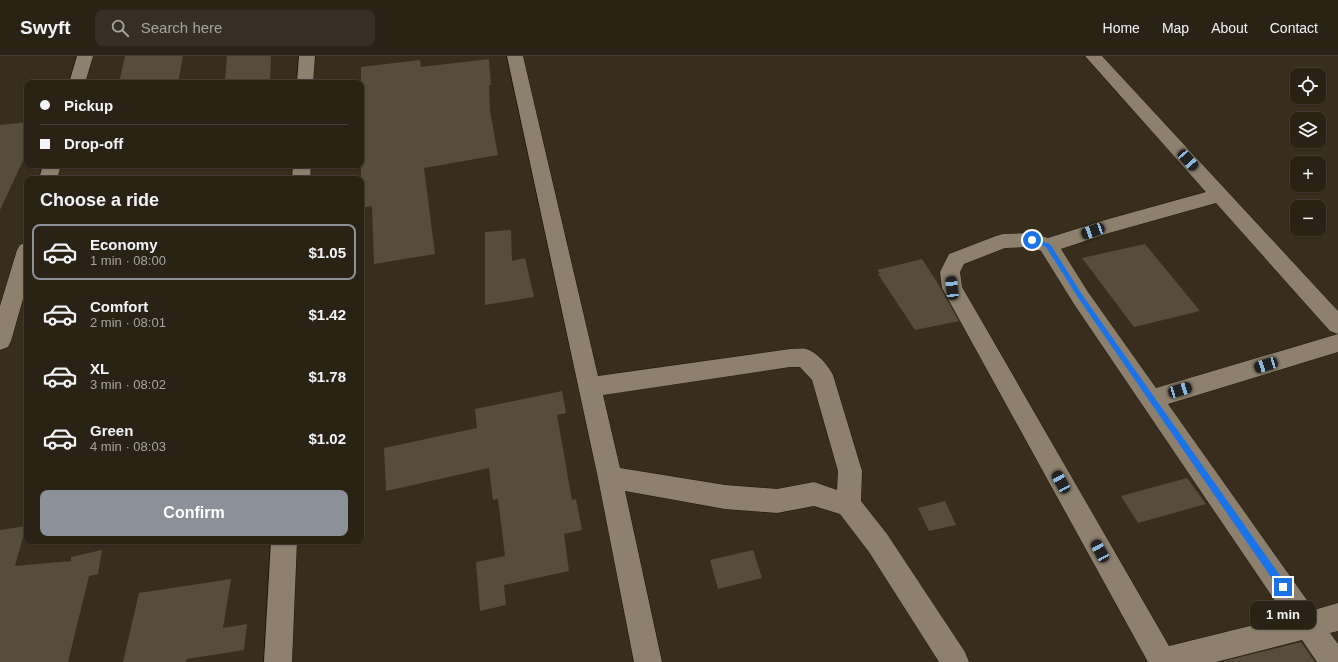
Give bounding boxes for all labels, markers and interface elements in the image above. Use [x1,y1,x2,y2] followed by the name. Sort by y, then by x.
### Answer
[95,10,375,46] search box
[20,17,71,38] text: Swyft
[109,17,131,39] icon: search
[141,19,222,36] text: Search here
[1103,20,1140,36] text: Home
[1162,20,1189,36] text: Map
[1211,20,1248,36] text: About
[1270,20,1318,36] text: Contact
[1290,68,1326,236] map controls
[1290,68,1326,104] button: locate
[64,97,113,114] text: Pickup
[1290,112,1326,148] button: layers
[64,135,123,152] text: Drop-off
[1176,147,1200,173] car
[1290,156,1326,192] button: +
[40,190,159,210] text: Choose a ride
[1290,200,1326,236] button: −
[1080,221,1106,241] car
[1023,231,1041,249] route start
[42,234,78,270] icon: car
[90,236,158,253] text: Economy
[308,244,346,261] text: $1.05
[90,253,166,268] text: 1 min · 08:00
[945,275,959,301] car
[42,296,78,332] icon: car
[90,298,148,315] text: Comfort
[308,306,346,323] text: $1.42
[90,315,166,330] text: 2 min · 08:01
[1253,356,1279,374] car
[42,358,78,394] icon: car
[90,360,109,377] text: XL
[308,368,346,385] text: $1.78
[90,377,166,392] text: 3 min · 08:02
[1167,381,1193,399] car
[42,420,78,456] icon: car
[90,422,133,439] text: Green
[308,430,346,447] text: $1.02
[90,439,166,454] text: 4 min · 08:03
[1050,469,1072,495] car
[40,490,348,536] button: Confirm
[1089,538,1111,564] car
[1274,578,1292,596] route end
[1250,601,1316,629] callout: 1 min
[1266,607,1300,622] text: 1 min

